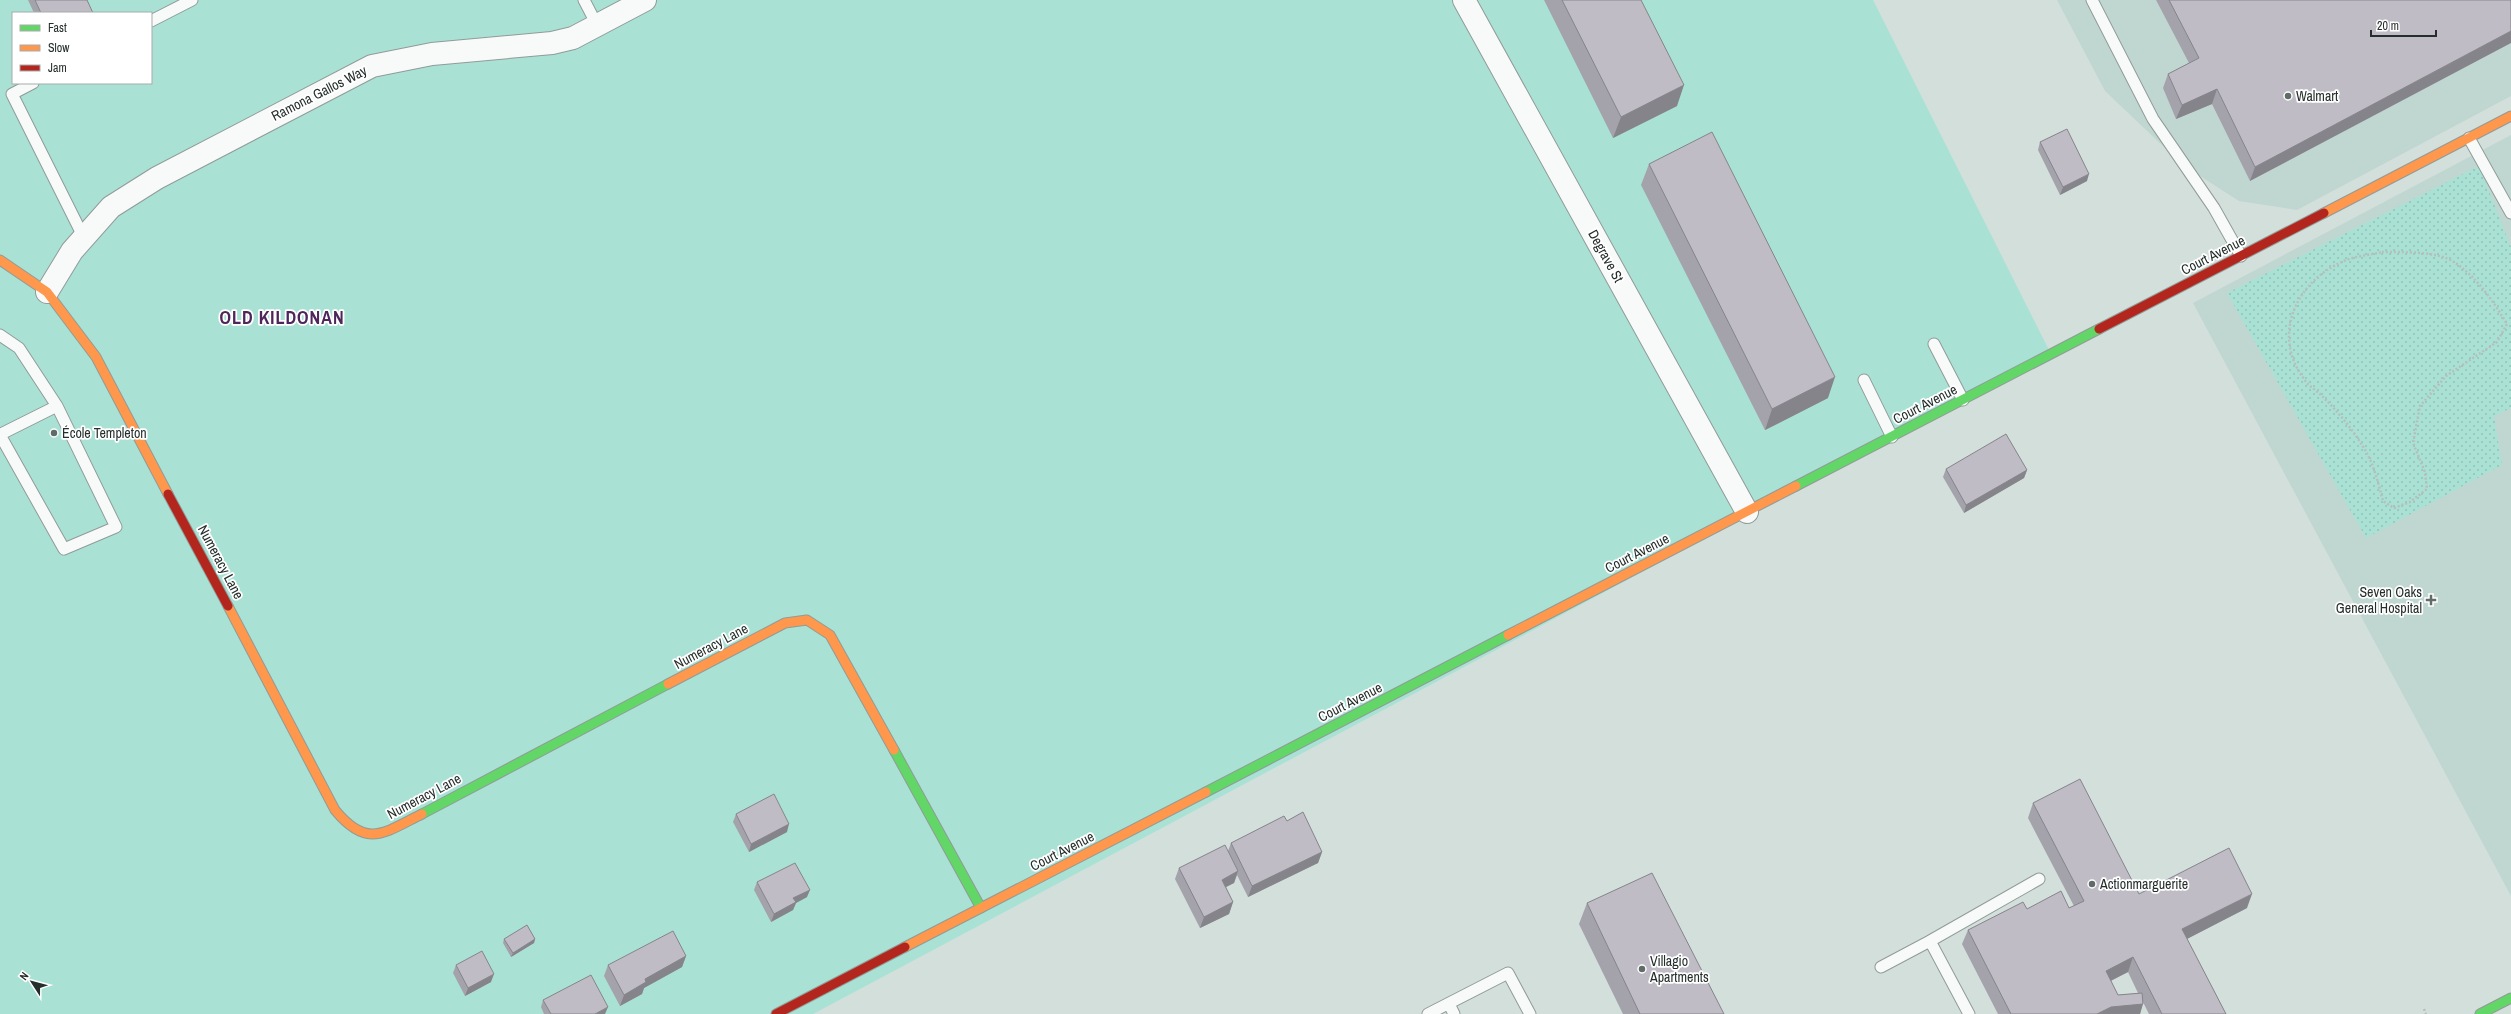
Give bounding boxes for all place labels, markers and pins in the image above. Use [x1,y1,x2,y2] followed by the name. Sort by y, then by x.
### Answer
[2296,87,2338,105] place label: Walmart
[2283,91,2293,101] marker: Walmart
[62,424,147,442] place label: École Templeton
[49,428,59,438] marker: École Templeton
[2336,583,2422,617] place label: Seven Oaks General Hospital
[2425,594,2437,606] marker: Seven Oaks General Hospital
[2099,875,2188,893] place label: Actionmarguerite
[2087,879,2097,889] marker: Actionmarguerite
[1649,952,1709,986] place label: Villagio Apartments
[1637,964,1647,974] marker: Villagio Apartments

